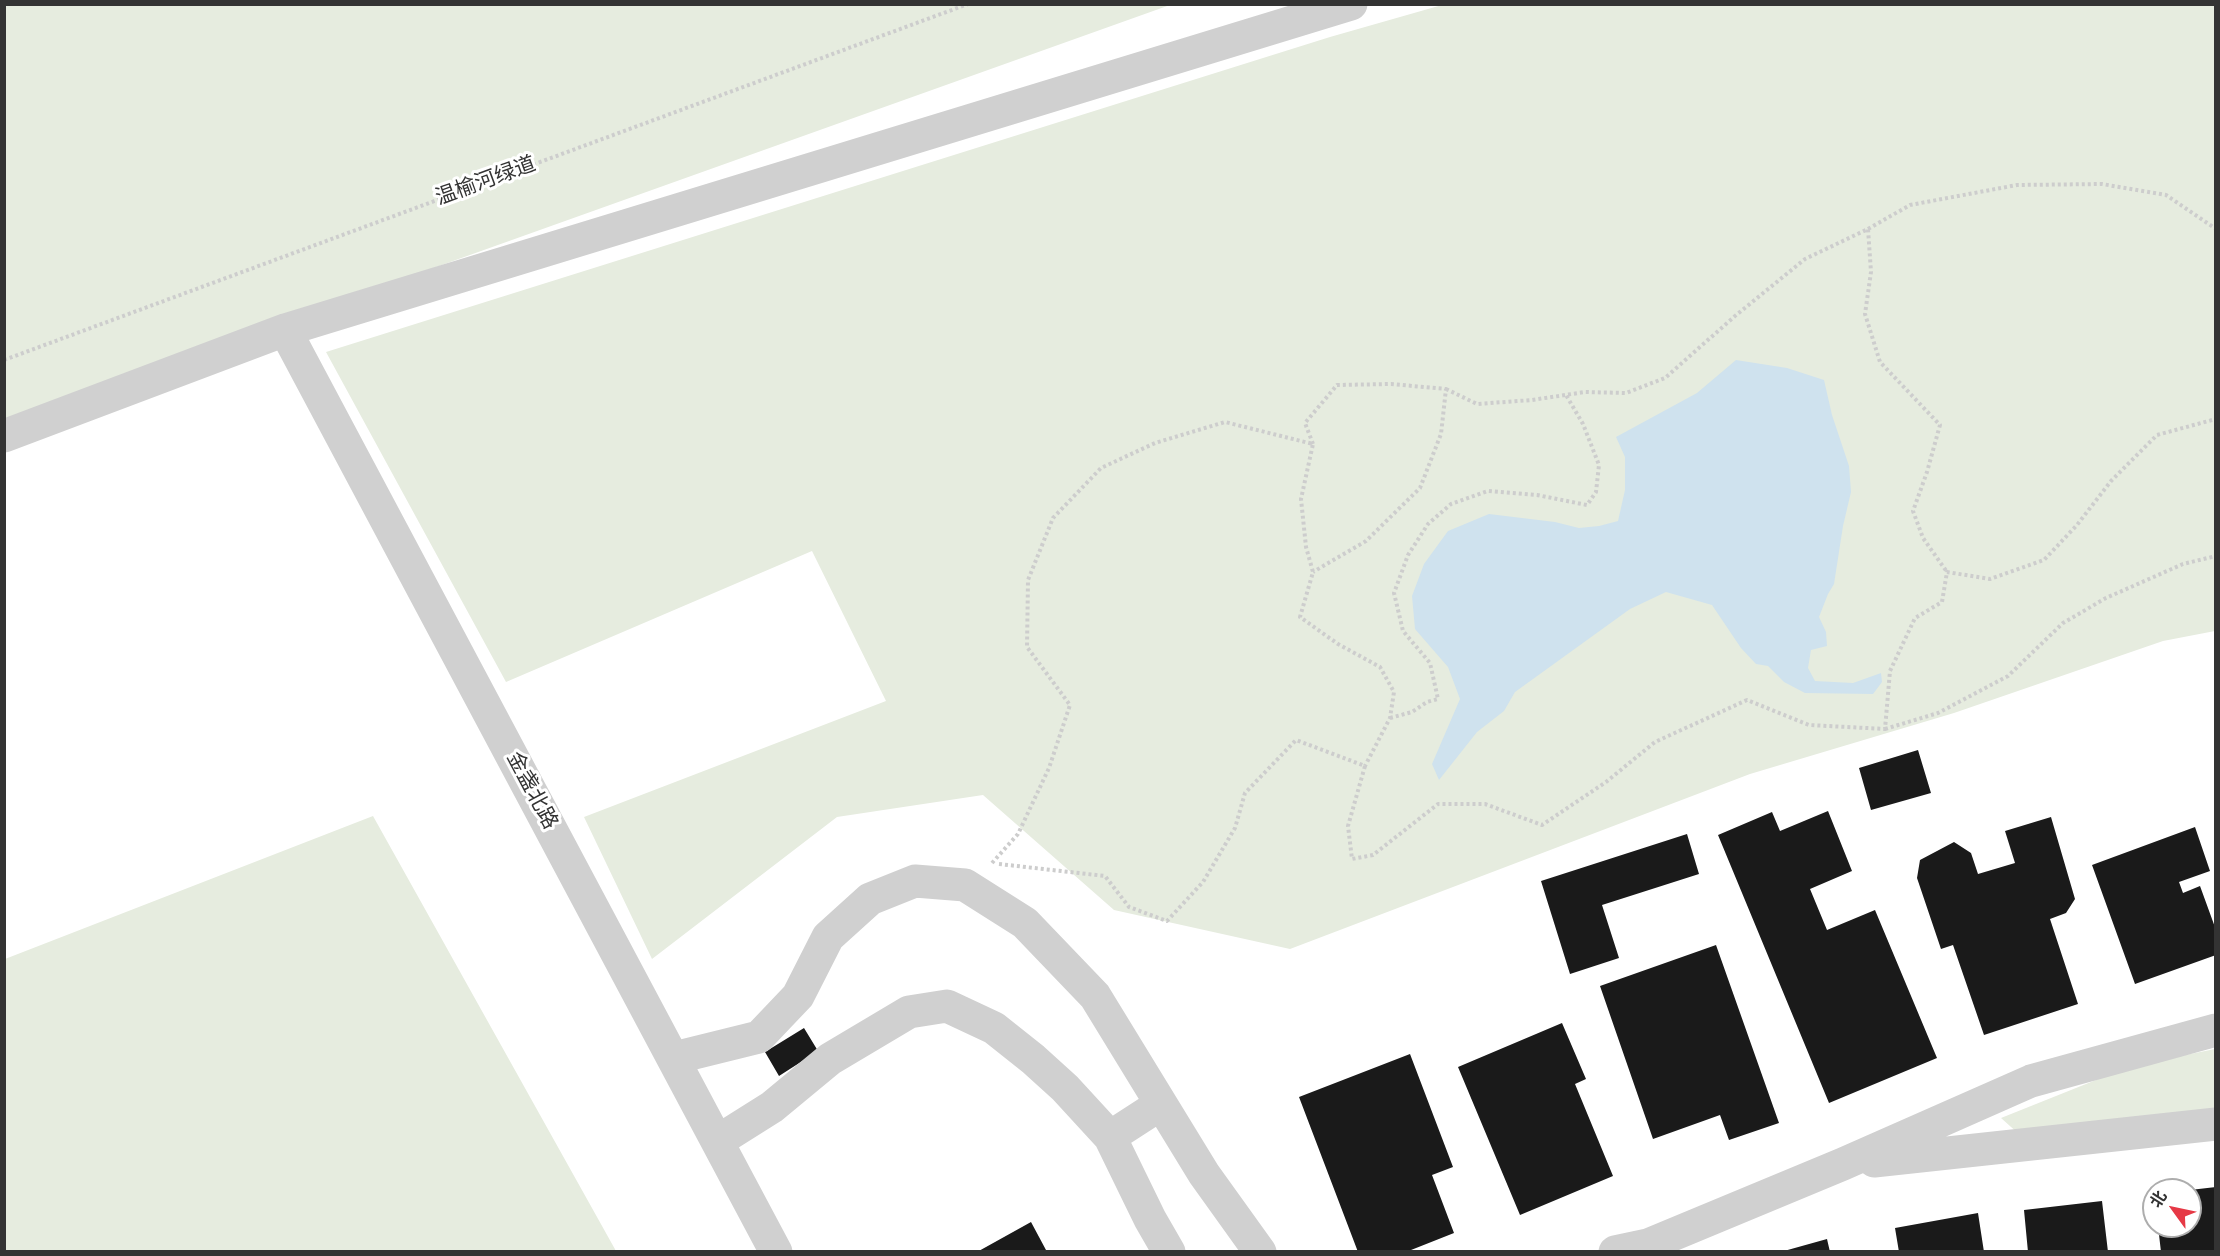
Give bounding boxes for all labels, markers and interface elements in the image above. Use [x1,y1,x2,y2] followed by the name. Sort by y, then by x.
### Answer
[432,152,540,212] street label: 温榆河绿道
[500,748,562,834] street label: 金盏北路
[2142,1178,2202,1238] north arrow
[2145,1187,2172,1212] text: 北

